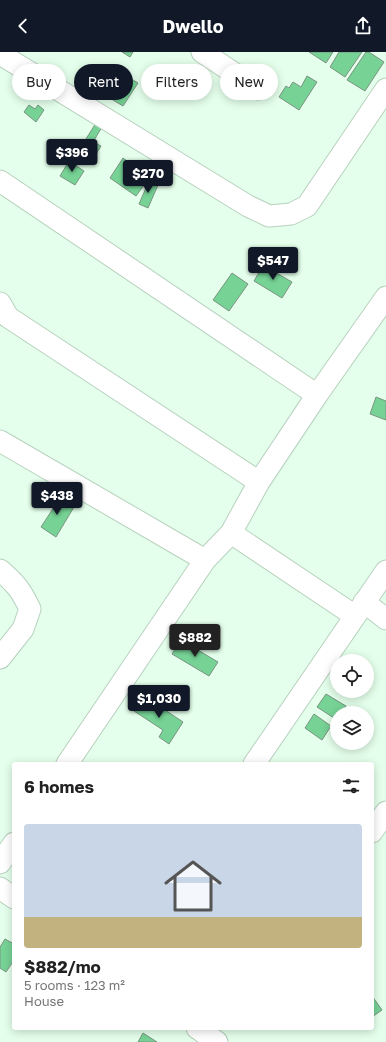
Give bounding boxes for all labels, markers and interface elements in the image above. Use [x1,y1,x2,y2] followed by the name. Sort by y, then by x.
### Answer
[12,15,34,37] icon: back
[162,15,224,37] text: Dwello
[352,15,374,37] icon: share
[12,64,66,100] chip: Buy
[74,64,133,100] chip: Rent
[141,64,212,100] chip: Filters
[220,64,278,100] chip: New
[48,139,96,173] pin: $396
[55,144,89,160] text: $396
[124,160,172,194] pin: $270
[132,165,164,181] text: $270
[249,247,297,281] pin: $547
[257,252,289,268] text: $547
[33,482,81,516] pin: $438
[40,487,74,503] text: $438
[171,624,219,658] pin: $882
[178,629,212,645] text: $882
[330,654,374,750] map controls
[330,654,374,698] button: locate
[126,685,192,719] pin: $1,030
[137,690,181,706] text: $1,030
[330,706,374,750] button: layers
[340,775,362,797] icon: filters
[24,776,94,797] text: 6 homes
[157,850,229,922] icon: home
[24,956,101,977] text: $882/mo
[24,977,125,993] text: 5 rooms · 123 m²
[24,993,64,1009] text: House

